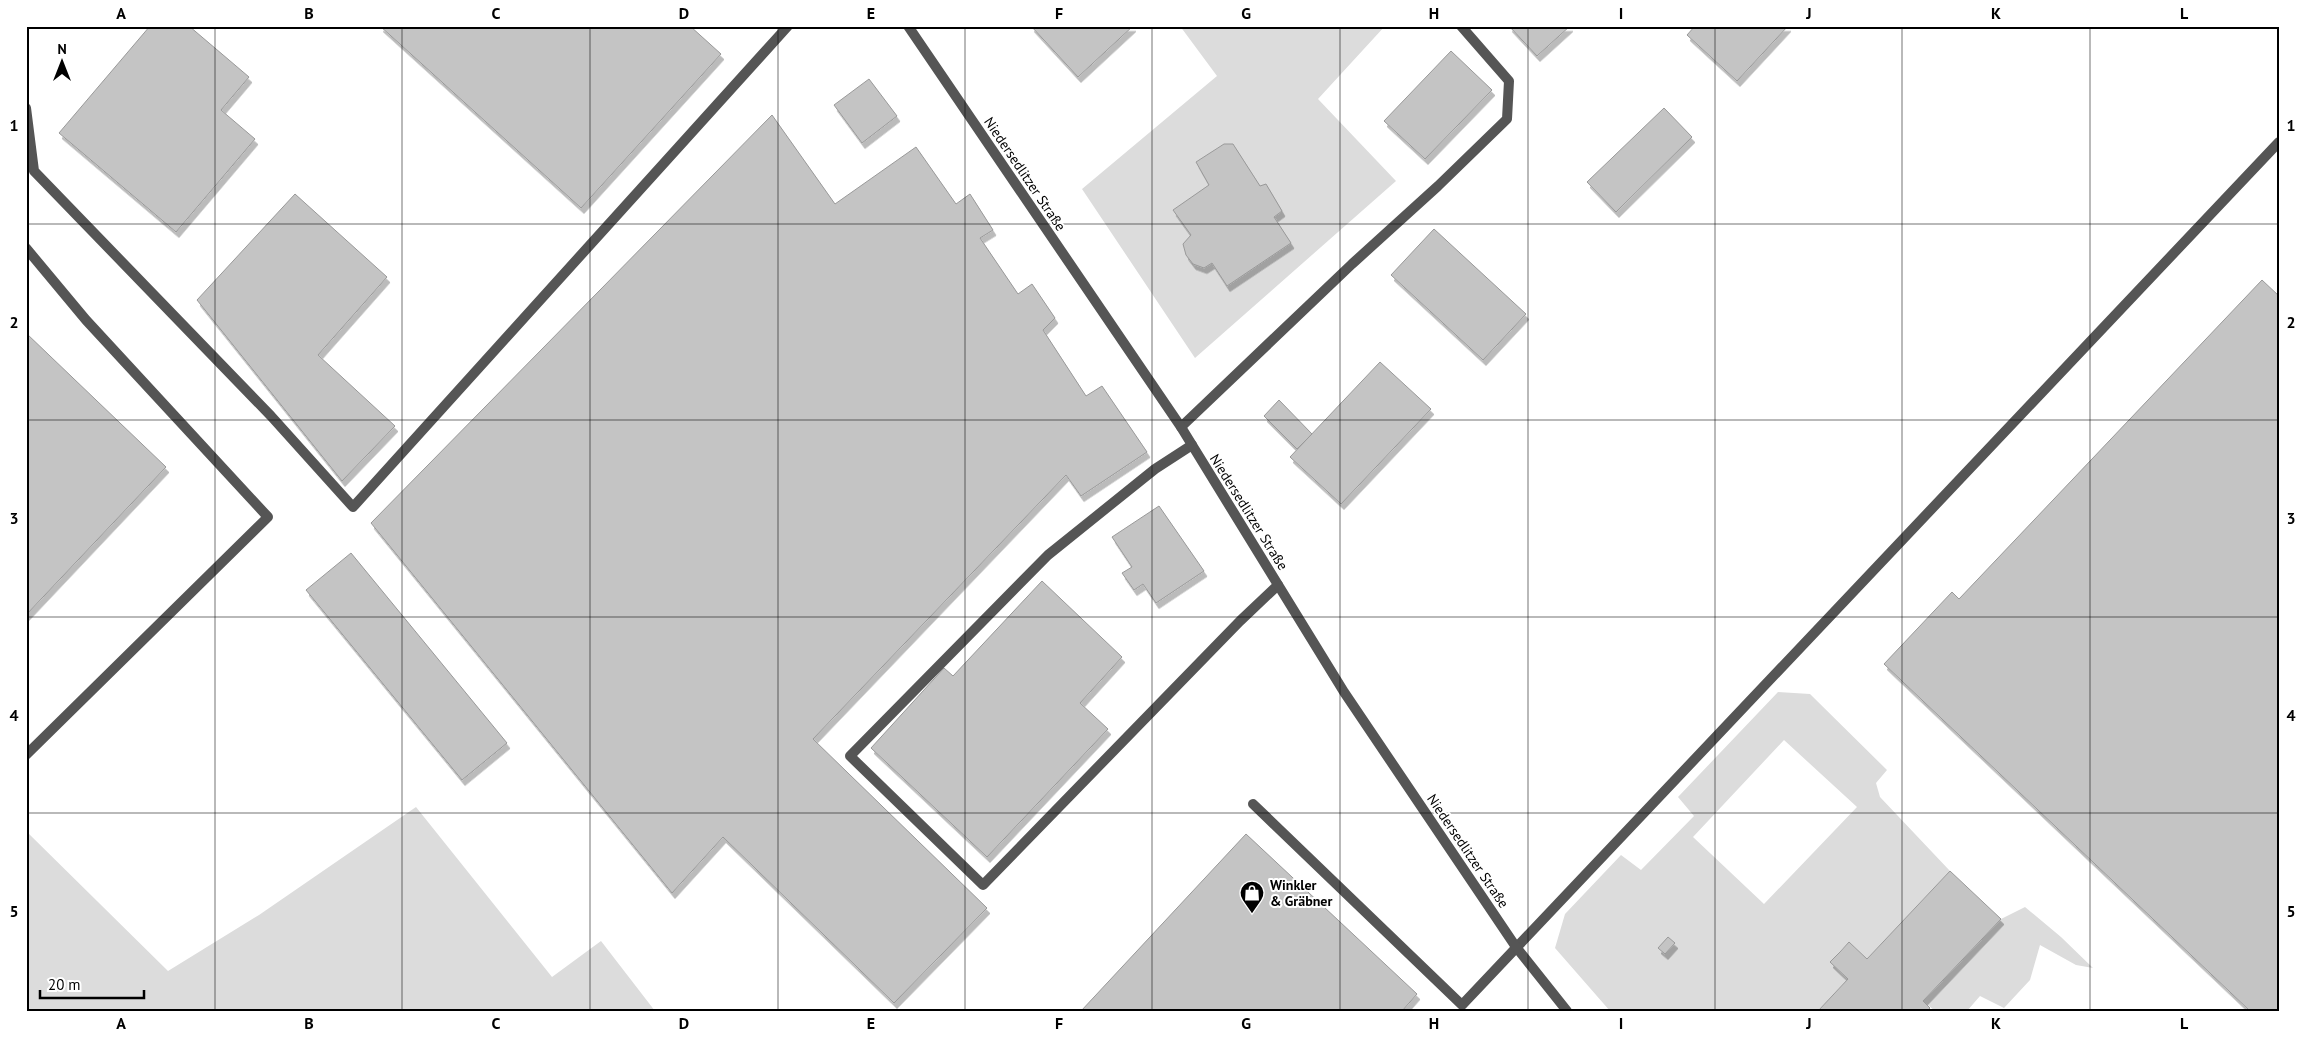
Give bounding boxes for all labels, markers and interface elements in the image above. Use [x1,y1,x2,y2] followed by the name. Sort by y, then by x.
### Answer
[116,3,126,23] text: A
[304,3,314,23] text: B
[492,3,501,23] text: C
[679,3,689,23] text: D
[867,3,875,23] text: E
[1055,3,1063,23] text: F
[1241,3,1251,23] text: G
[1429,3,1439,23] text: H
[1619,3,1623,23] text: I
[1805,3,1812,23] text: J
[1991,3,2001,23] text: K
[2180,3,2189,23] text: L
[38,38,88,88] north arrow
[57,40,67,58] text: N
[980,114,1070,234] street label: Niedersedlitzer Straße
[9,115,19,135] text: 1
[2286,115,2296,135] text: 1
[9,312,19,332] text: 2
[2286,312,2296,332] text: 2
[1206,451,1292,573] street label: Niedersedlitzer Straße
[9,508,19,528] text: 3
[2286,508,2296,528] text: 3
[9,705,19,725] text: 4
[2286,705,2296,725] text: 4
[1423,791,1513,911] street label: Niedersedlitzer Straße
[1270,876,1332,910] place label: Winkler & Gräbner
[1239,880,1265,914] shop icon: Winkler & Gräbner
[9,901,19,921] text: 5
[2286,901,2296,921] text: 5
[40,967,144,999] scale bar
[48,975,81,994] text: 20 m
[116,1013,126,1033] text: A
[304,1013,314,1033] text: B
[492,1013,501,1033] text: C
[679,1013,689,1033] text: D
[867,1013,875,1033] text: E
[1055,1013,1063,1033] text: F
[1241,1013,1251,1033] text: G
[1429,1013,1439,1033] text: H
[1619,1013,1623,1033] text: I
[1805,1013,1812,1033] text: J
[1991,1013,2001,1033] text: K
[2180,1013,2189,1033] text: L

